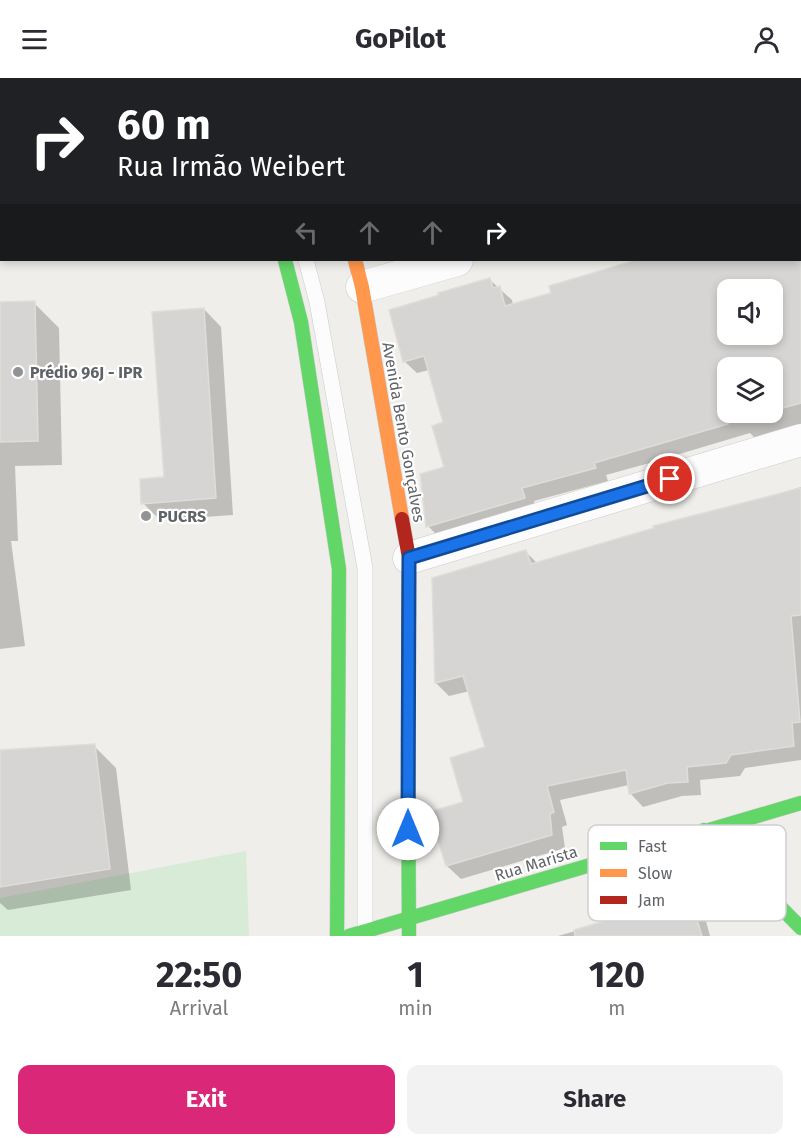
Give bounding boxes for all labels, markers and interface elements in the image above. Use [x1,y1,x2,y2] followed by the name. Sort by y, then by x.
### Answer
[18,23,51,56] icon: menu
[355,23,446,55] text: GoPilot
[750,23,783,56] icon: person
[117,100,211,150] text: 60 m
[18,102,96,180] icon: right
[117,151,345,183] text: Rua Irmão Weibert
[290,216,323,249] icon: left
[353,216,386,249] icon: ahead
[416,216,449,249] icon: ahead
[479,216,512,249] icon: right
[717,279,783,423] map controls
[717,279,783,345] button: sound
[377,341,429,524] street label: Avenida Bento Gonçalves
[717,357,783,423] button: layers
[30,363,143,382] place label: Prédio 96J - IPR
[11,365,25,379] marker: Prédio 96J - IPR
[644,453,695,504] pin
[653,462,686,495] icon: arrive
[158,507,206,526] place label: PUCRS
[139,509,153,523] marker: PUCRS
[376,797,440,861] position arrow
[588,825,786,921] legend
[638,837,667,856] text: Fast
[492,842,580,885] street label: Rua Marista
[638,864,673,883] text: Slow
[638,891,665,910] text: Jam
[156,953,242,997] text: 22:50
[407,953,424,997] text: 1
[589,953,645,997] text: 120
[170,996,228,1020] text: Arrival
[398,996,433,1020] text: min
[608,996,625,1020] text: m
[18,1065,395,1134] button: Exit
[407,1065,783,1134] button: Share

